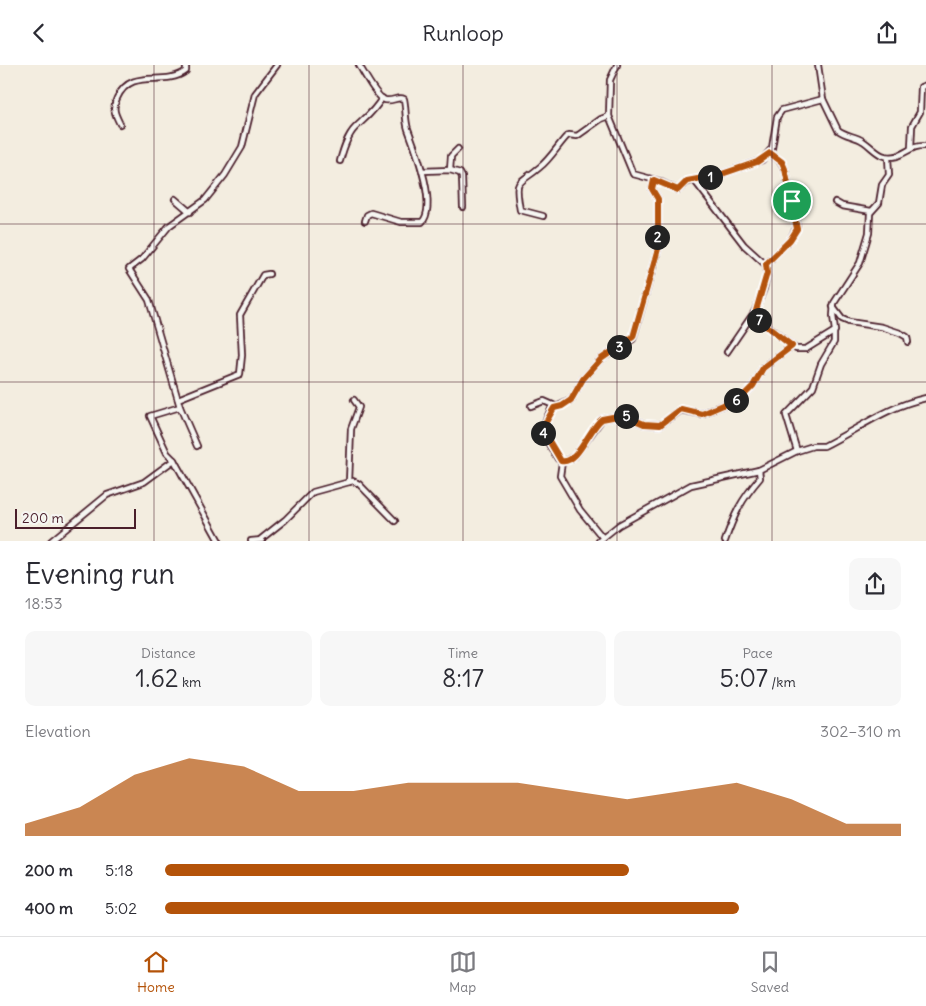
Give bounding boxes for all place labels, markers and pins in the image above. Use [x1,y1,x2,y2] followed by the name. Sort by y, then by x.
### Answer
[698,165,722,189] pin: 1
[771,180,813,222] pin
[644,225,670,249] pin: 2
[746,307,772,333] pin: 7
[606,335,632,359] pin: 3
[724,387,748,413] pin: 6
[614,403,638,429] pin: 5
[530,421,556,445] pin: 4

